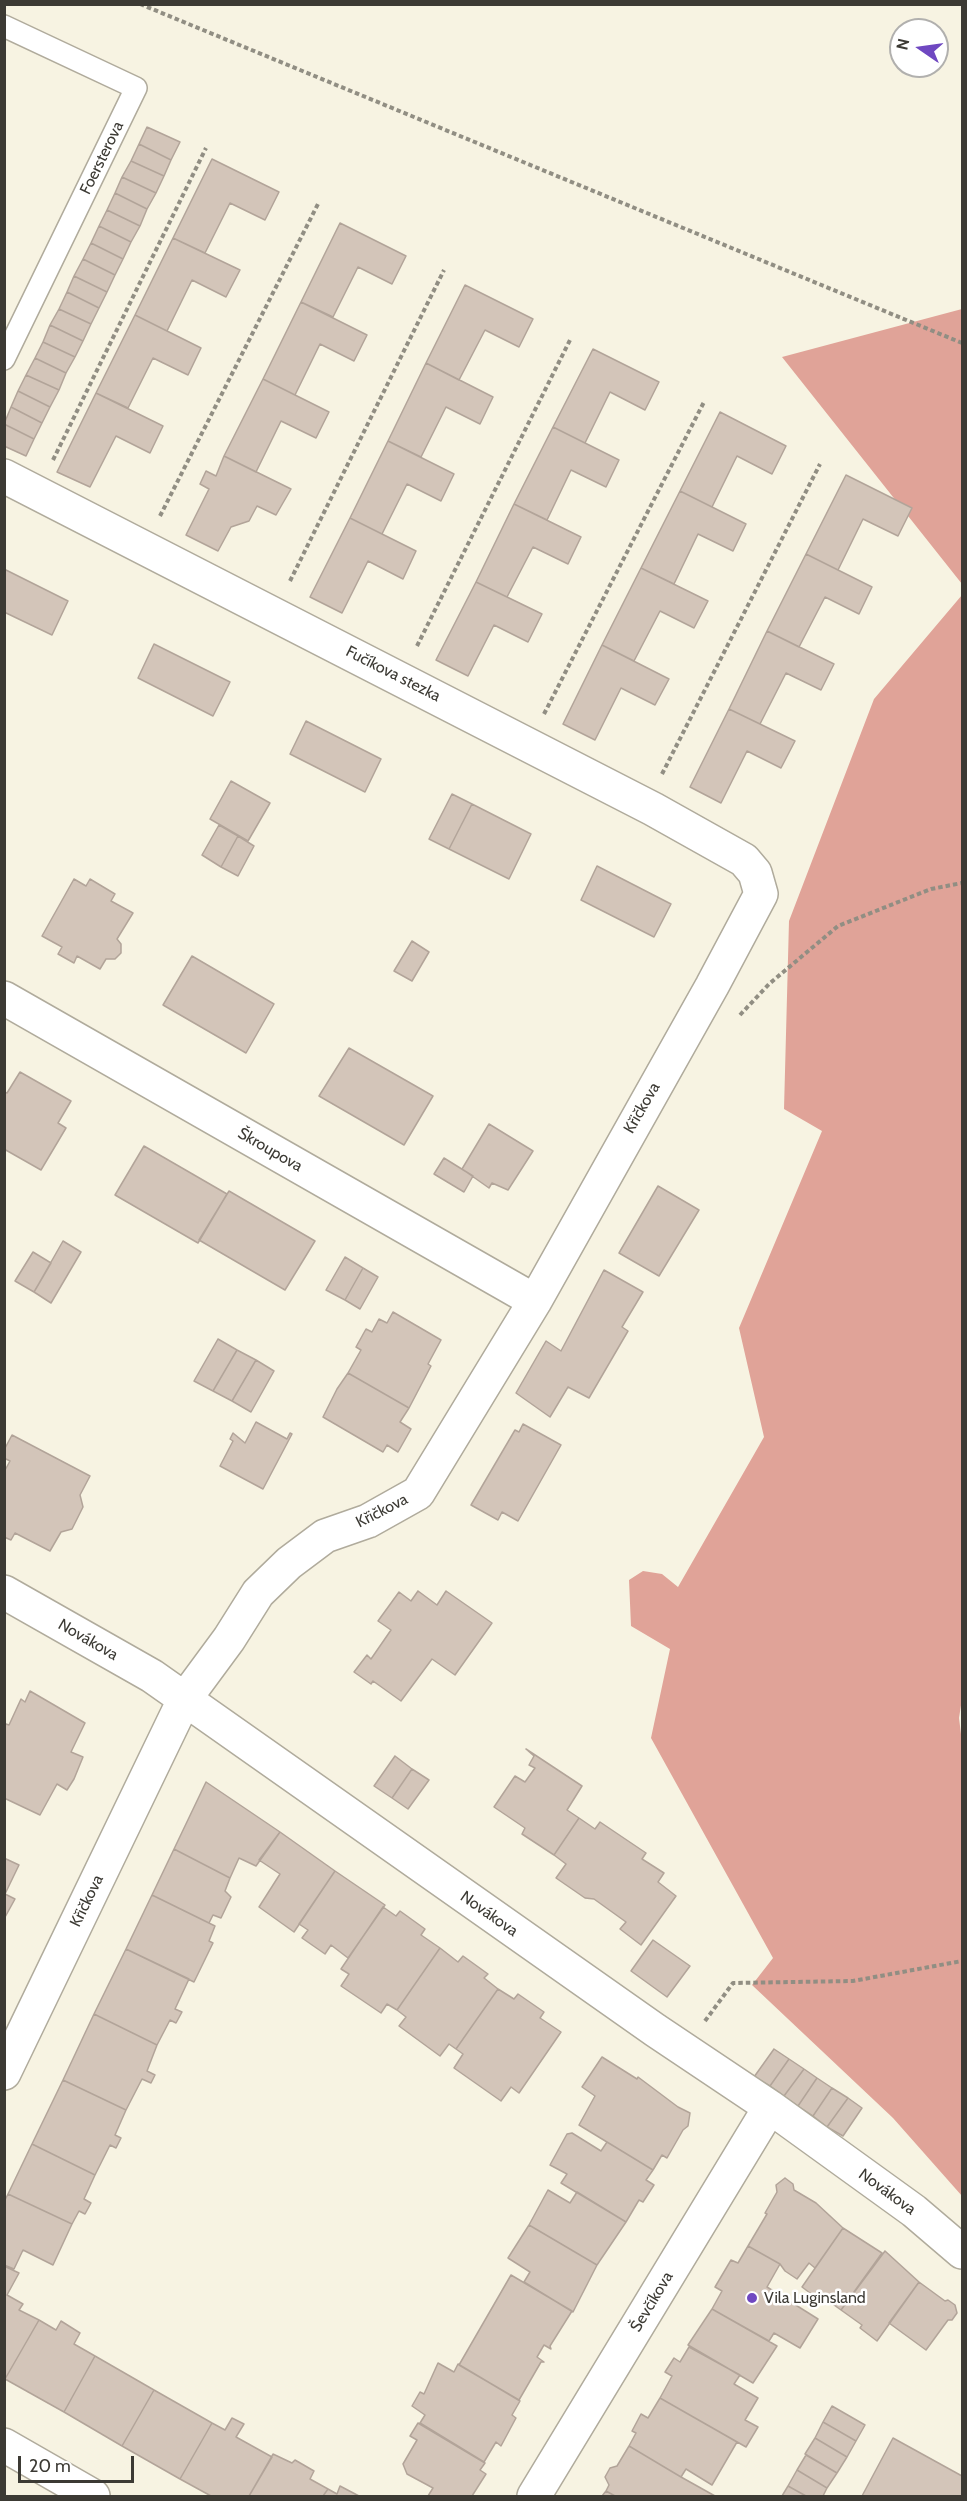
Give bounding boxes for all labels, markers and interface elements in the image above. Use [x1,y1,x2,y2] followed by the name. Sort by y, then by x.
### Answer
[889,18,949,78] north arrow
[892,37,913,52] text: N
[76,118,128,198] street label: Foersterova
[342,642,444,706] street label: Fučíkova stezka
[620,1079,664,1137] street label: Křičkova
[234,1124,306,1176] street label: Škroupova
[353,1490,411,1532] street label: Křičkova
[55,1615,121,1665] street label: Novákova
[66,1872,108,1930] street label: Křičkova
[456,1887,522,1941] street label: Novákova
[855,2165,919,2219] street label: Novákova
[627,2268,677,2336] street label: Ševčíkova
[764,2288,866,2308] place label: Vila Luginsland
[745,2291,759,2305] marker: Vila Luginsland
[21,2444,136,2482] scale bar
[29,2455,71,2477] text: 20 m

